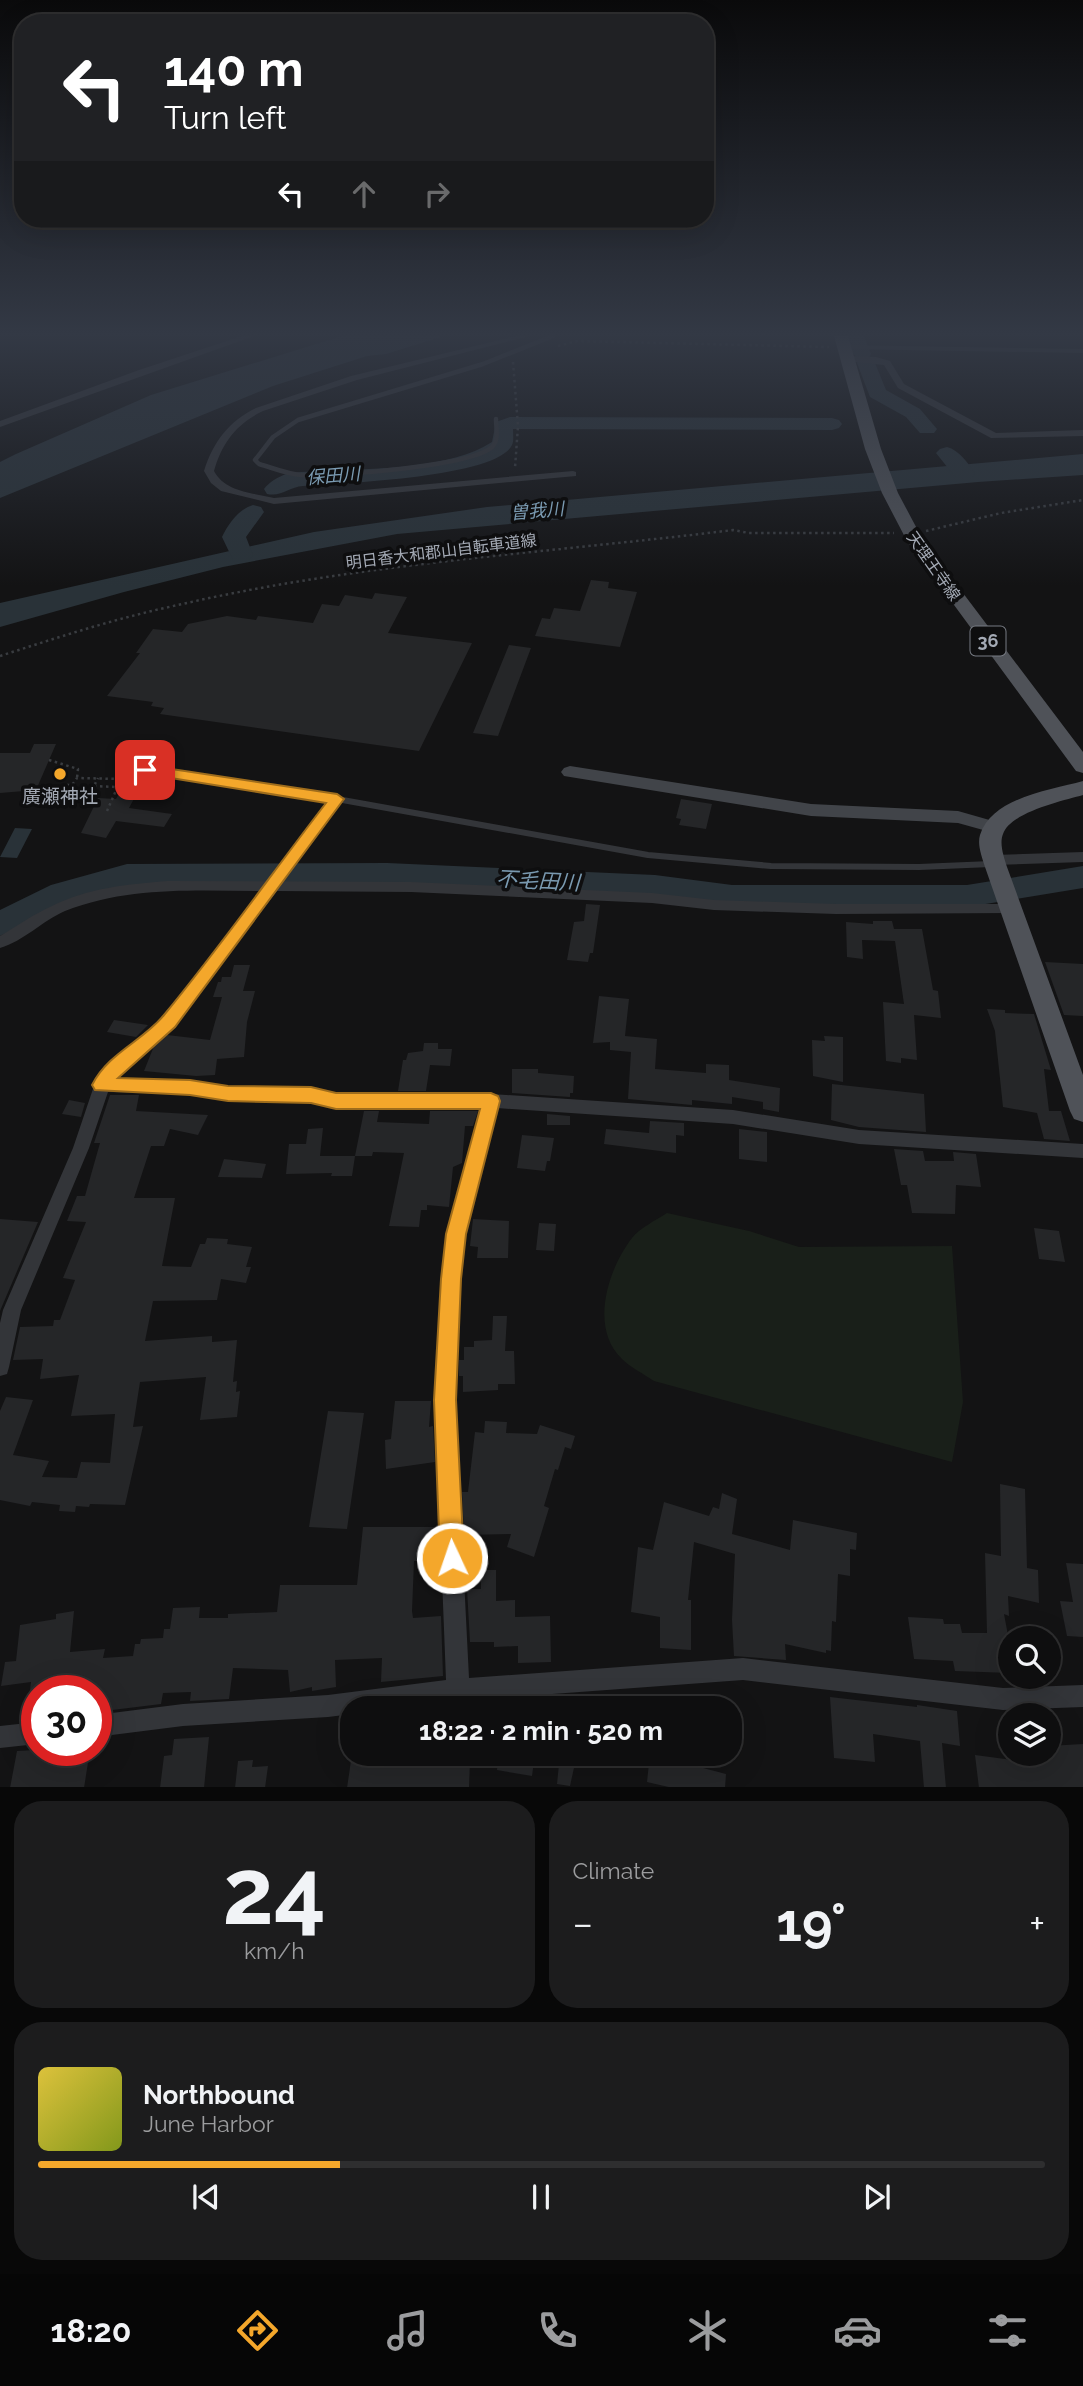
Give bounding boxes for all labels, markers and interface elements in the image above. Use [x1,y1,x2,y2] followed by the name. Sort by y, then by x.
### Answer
[164,40,304,97] text: 140 m
[49,42,140,133] icon: left
[164,99,286,136] text: Turn left
[272,175,310,213] icon: left
[345,175,383,213] icon: ahead
[418,175,456,213] icon: right
[305,463,363,488] water label: 保田川
[509,498,567,523] water label: 曽我川
[903,528,964,605] street label: 天理王寺線
[345,530,538,573] street label: 明日香大和郡山自転車道線
[970,626,1006,656] road number: 36
[115,740,175,800] pin
[126,751,164,789] icon: arrive
[52,766,68,782] marker: 廣瀬神社
[22,785,98,807] place label: 廣瀬神社
[495,866,583,895] water label: 不毛田川
[415,1521,489,1595] position arrow
[998,1626,1061,1766] map controls
[998,1626,1061,1689] button: search
[21,1675,112,1766] speed limit sign: 30
[998,1703,1061,1766] button: layers
[419,1716,663,1746] text: 18:22 · 2 min · 520 m
[223,1838,326,1945] text: 24
[573,1857,654,1884] text: Climate
[776,1892,846,1953] text: 19°
[573,1901,593,1946] text: −
[1029,1901,1045,1946] text: +
[244,1937,305,1964] text: km/h
[143,2080,295,2110] text: Northbound
[143,2110,274,2137] text: June Harbor
[187,2178,225,2216] icon: previous
[522,2178,560,2216] icon: pause
[858,2178,896,2216] icon: next
[233,2306,282,2355] icon: directions
[383,2306,432,2355] icon: music
[533,2306,582,2355] icon: phone
[683,2306,732,2355] icon: climate
[833,2306,882,2355] icon: car
[983,2306,1032,2355] icon: filters
[51,2312,131,2349] text: 18:20

